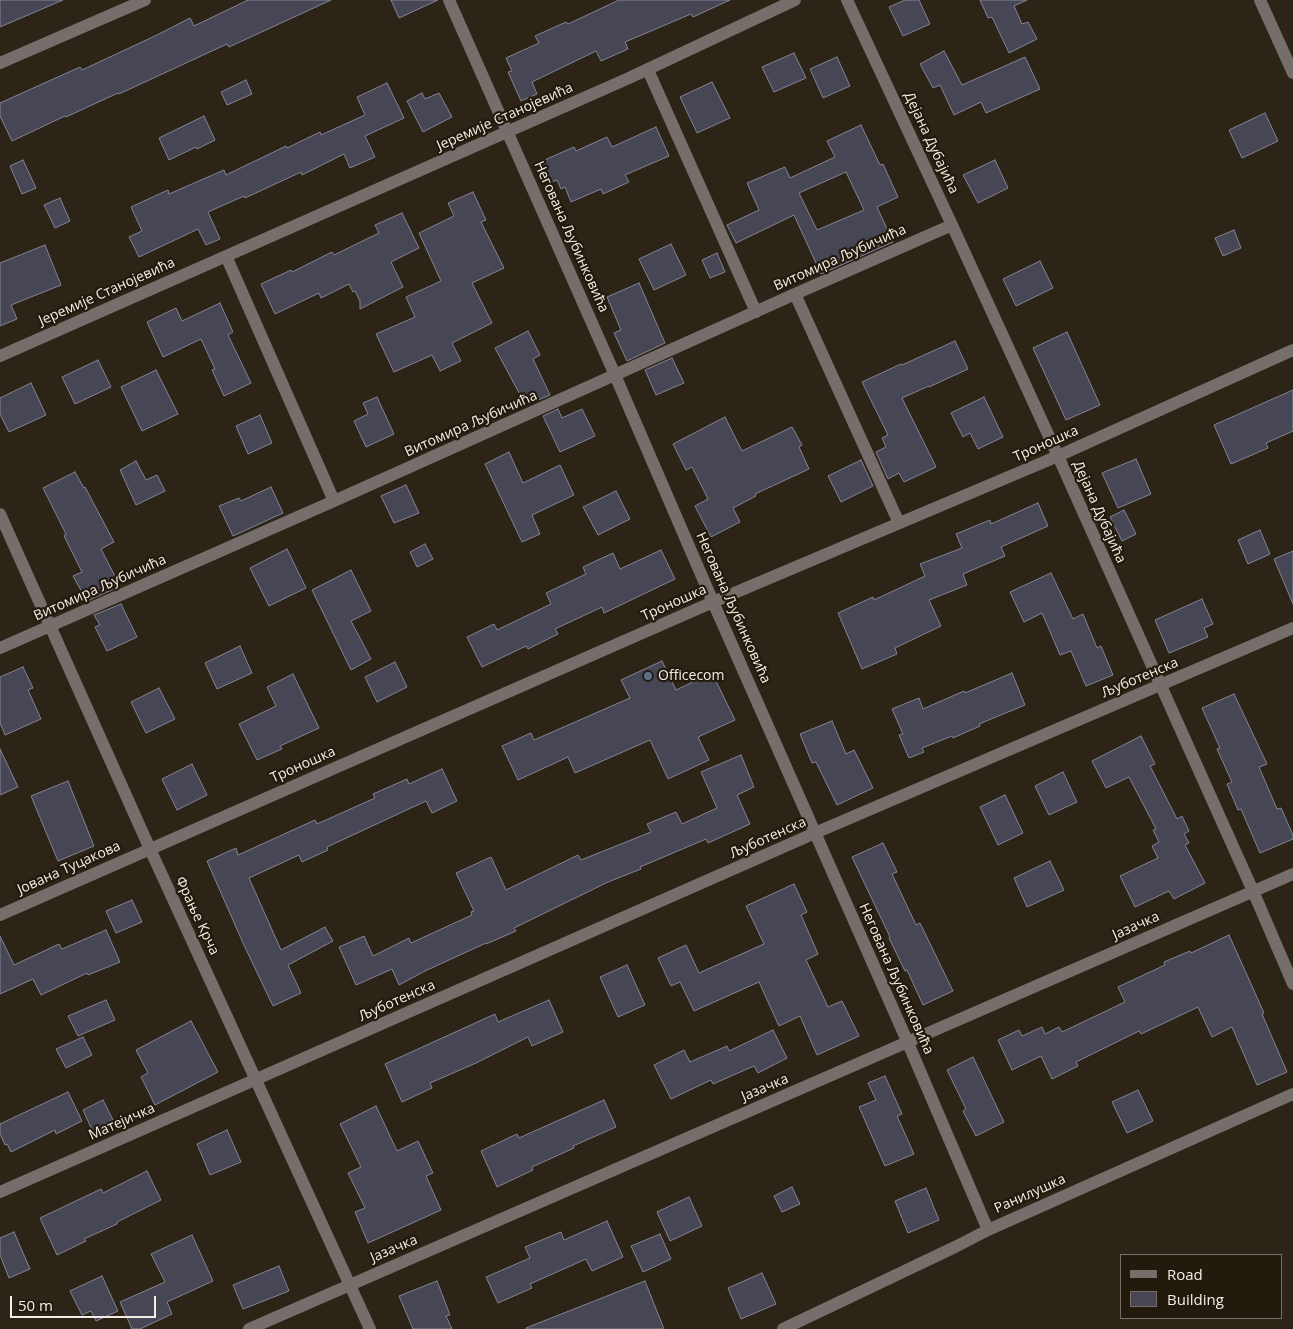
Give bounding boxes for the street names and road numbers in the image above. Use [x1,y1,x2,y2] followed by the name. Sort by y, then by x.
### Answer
[434,79,576,155] street label: Јеремије Станојевића
[900,89,962,197] street label: Дејана Дубајића
[530,159,612,315] street label: Негована Љубинковића
[771,221,909,295] street label: Витомира Љубичића
[36,254,178,330] street label: Јеремије Станојевића
[402,387,540,461] street label: Витомира Љубичића
[1011,422,1081,466] street label: Троношка
[1069,458,1129,566] street label: Дејана Дубајића
[692,530,774,686] street label: Негована Љубинковића
[31,551,169,625] street label: Витомира Љубичића
[639,581,709,625] street label: Троношка
[1099,654,1181,702] street label: Љуботенска
[268,743,338,787] street label: Троношка
[727,814,809,862] street label: Љуботенска
[15,838,123,898] street label: Јована Туцакова
[171,874,223,958] street label: Фрање Крча
[855,901,937,1057] street label: Негована Љубинковића
[1110,908,1162,944] street label: Јазачка
[356,977,438,1025] street label: Љуботенска
[739,1071,791,1105] street label: Јазачка
[86,1100,158,1144] street label: Матејичка
[992,1171,1068,1217] street label: Ранилушка
[368,1232,420,1266] street label: Јазачка

